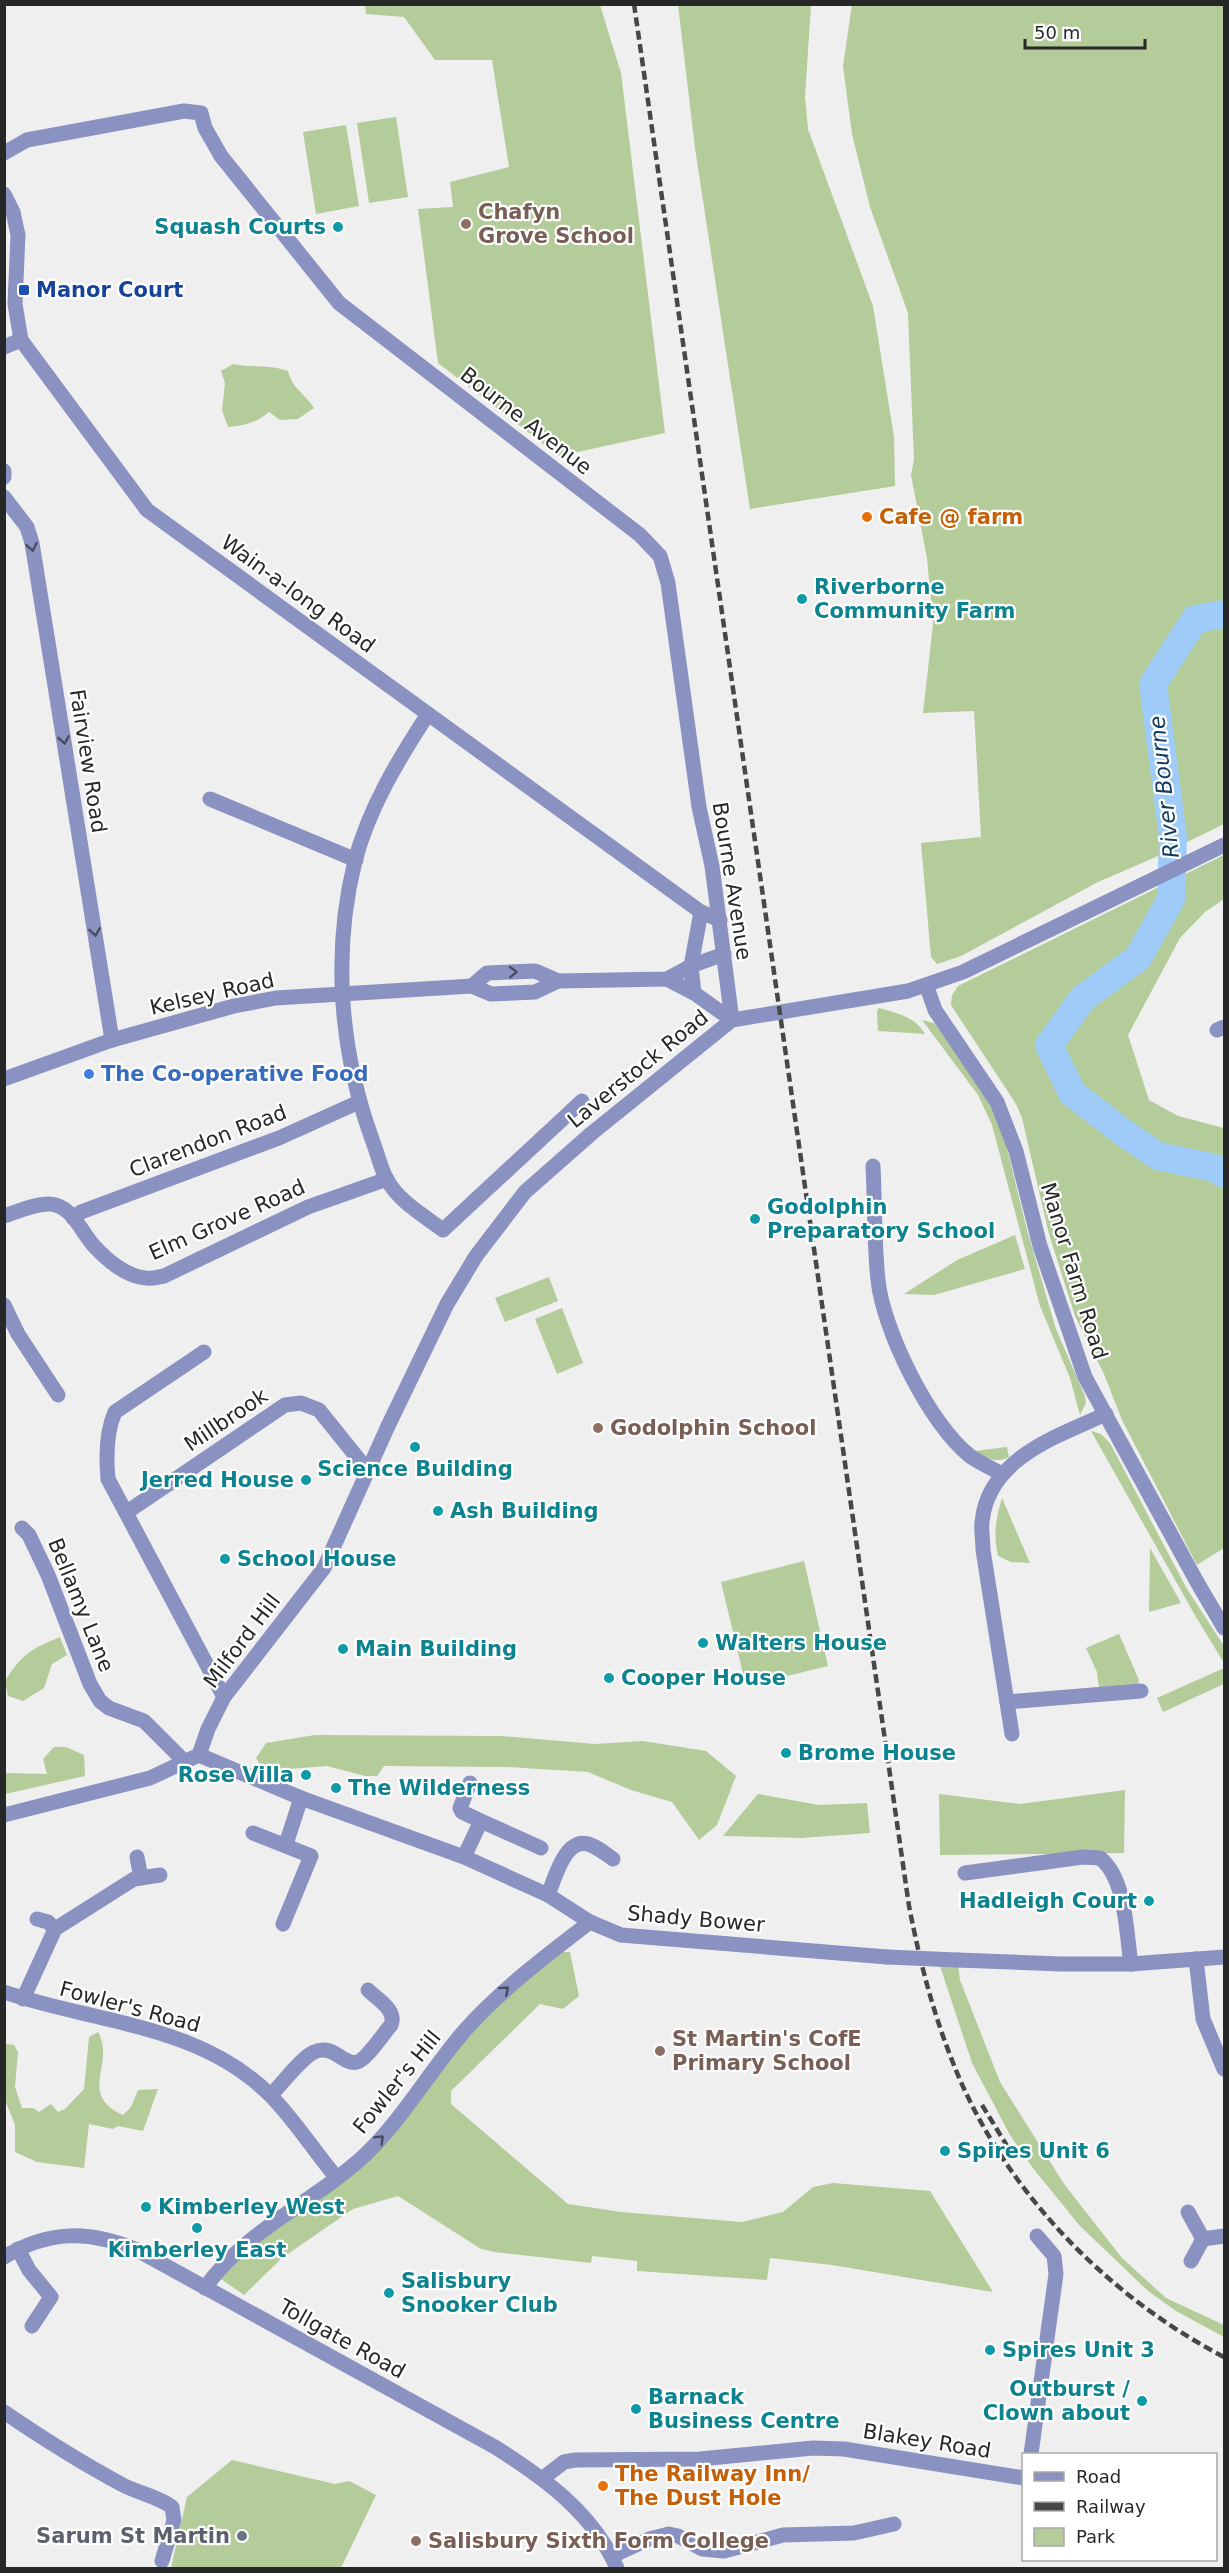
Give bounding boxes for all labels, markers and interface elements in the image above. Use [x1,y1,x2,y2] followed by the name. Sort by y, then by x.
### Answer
[1025,12,1145,50] scale bar
[1034,22,1080,43] text: 50 m
[478,200,634,248] place label: Chafyn Grove School
[154,215,326,239] place label: Squash Courts
[459,217,473,231] marker: Chafyn Grove School
[331,220,345,234] marker: Squash Courts
[36,278,183,302] place label: Manor Court
[17,283,31,297] marker: Manor Court
[456,362,596,480] street label: Bourne Avenue
[879,505,1023,529] place label: Cafe @ farm
[860,510,874,524] marker: Cafe @ farm
[216,530,380,658] street label: Wain-a-long Road
[25,542,38,552] one-way arrow
[814,575,1015,623] place label: Riverborne Community Farm
[795,592,809,606] marker: Riverborne Community Farm
[65,687,111,835] street label: Fairview Road
[1144,715,1184,859] water label: River Bourne
[57,735,69,744] one-way arrow
[708,800,756,962] street label: Bourne Avenue
[88,927,101,937] one-way arrow
[509,965,518,978] one-way arrow
[147,968,277,1020] street label: Kelsey Road
[563,1005,713,1133] street label: Laverstock Road
[101,1062,368,1086] place label: The Co-operative Food
[82,1067,96,1081] marker: The Co-operative Food
[126,1100,290,1182] street label: Clarendon Road
[145,1175,309,1265] street label: Elm Grove Road
[1036,1180,1112,1362] street label: Manor Farm Road
[767,1195,995,1243] place label: Godolphin Preparatory School
[748,1212,762,1226] marker: Godolphin Preparatory School
[180,1383,273,1457] street label: Millbrook
[610,1416,816,1440] place label: Godolphin School
[591,1421,605,1435] marker: Godolphin School
[408,1440,422,1454] marker: Science Building
[317,1457,513,1481] place label: Science Building
[139,1468,294,1492] place label: Jerred House
[299,1473,313,1487] marker: Jerred House
[450,1499,599,1523] place label: Ash Building
[431,1504,445,1518] marker: Ash Building
[43,1535,119,1675] street label: Bellamy Lane
[237,1547,397,1571] place label: School House
[218,1552,232,1566] marker: School House
[199,1589,285,1693] street label: Milford Hill
[715,1631,887,1655] place label: Walters House
[696,1636,710,1650] marker: Walters House
[355,1637,517,1661] place label: Main Building
[336,1642,350,1656] marker: Main Building
[621,1666,786,1690] place label: Cooper House
[602,1671,616,1685] marker: Cooper House
[798,1741,956,1765] place label: Brome House
[779,1746,793,1760] marker: Brome House
[178,1763,294,1787] place label: Rose Villa
[299,1768,313,1782] marker: Rose Villa
[348,1776,530,1800] place label: The Wilderness
[329,1781,343,1795] marker: The Wilderness
[959,1889,1137,1913] place label: Hadleigh Court
[1142,1894,1156,1908] marker: Hadleigh Court
[626,1901,766,1937] street label: Shady Bower
[57,1977,203,2037] street label: Fowler's Road
[499,1986,509,1997] one-way arrow
[348,2026,446,2138] street label: Fowler's Hill
[672,2027,862,2075] place label: St Martin's CofE Primary School
[653,2044,667,2058] marker: St Martin's CofE Primary School
[373,2136,384,2147] one-way arrow
[957,2139,1110,2163] place label: Spires Unit 6
[938,2144,952,2158] marker: Spires Unit 6
[158,2195,345,2219] place label: Kimberley West
[139,2200,153,2214] marker: Kimberley West
[190,2221,204,2235] marker: Kimberley East
[108,2238,286,2262] place label: Kimberley East
[401,2269,558,2317] place label: Salisbury Snooker Club
[382,2286,396,2300] marker: Salisbury Snooker Club
[274,2294,409,2384] street label: Tollgate Road
[1002,2338,1155,2362] place label: Spires Unit 3
[983,2343,997,2357] marker: Spires Unit 3
[983,2377,1130,2425] place label: Outburst / Clown about
[648,2385,839,2433] place label: Barnack Business Centre
[1135,2394,1149,2408] marker: Outburst / Clown about
[629,2402,643,2416] marker: Barnack Business Centre
[861,2419,993,2463] street label: Blakey Road
[1022,2453,1217,2561] legend
[615,2462,810,2510] place label: The Railway Inn/ The Dust Hole
[1076,2466,1121,2487] text: Road
[596,2479,610,2493] marker: The Railway Inn/ The Dust Hole
[1076,2496,1146,2517] text: Railway
[36,2524,230,2548] place label: Sarum St Martin
[1076,2526,1115,2547] text: Park
[235,2529,249,2543] marker: Sarum St Martin
[428,2529,769,2553] place label: Salisbury Sixth Form College
[409,2534,423,2548] marker: Salisbury Sixth Form College

